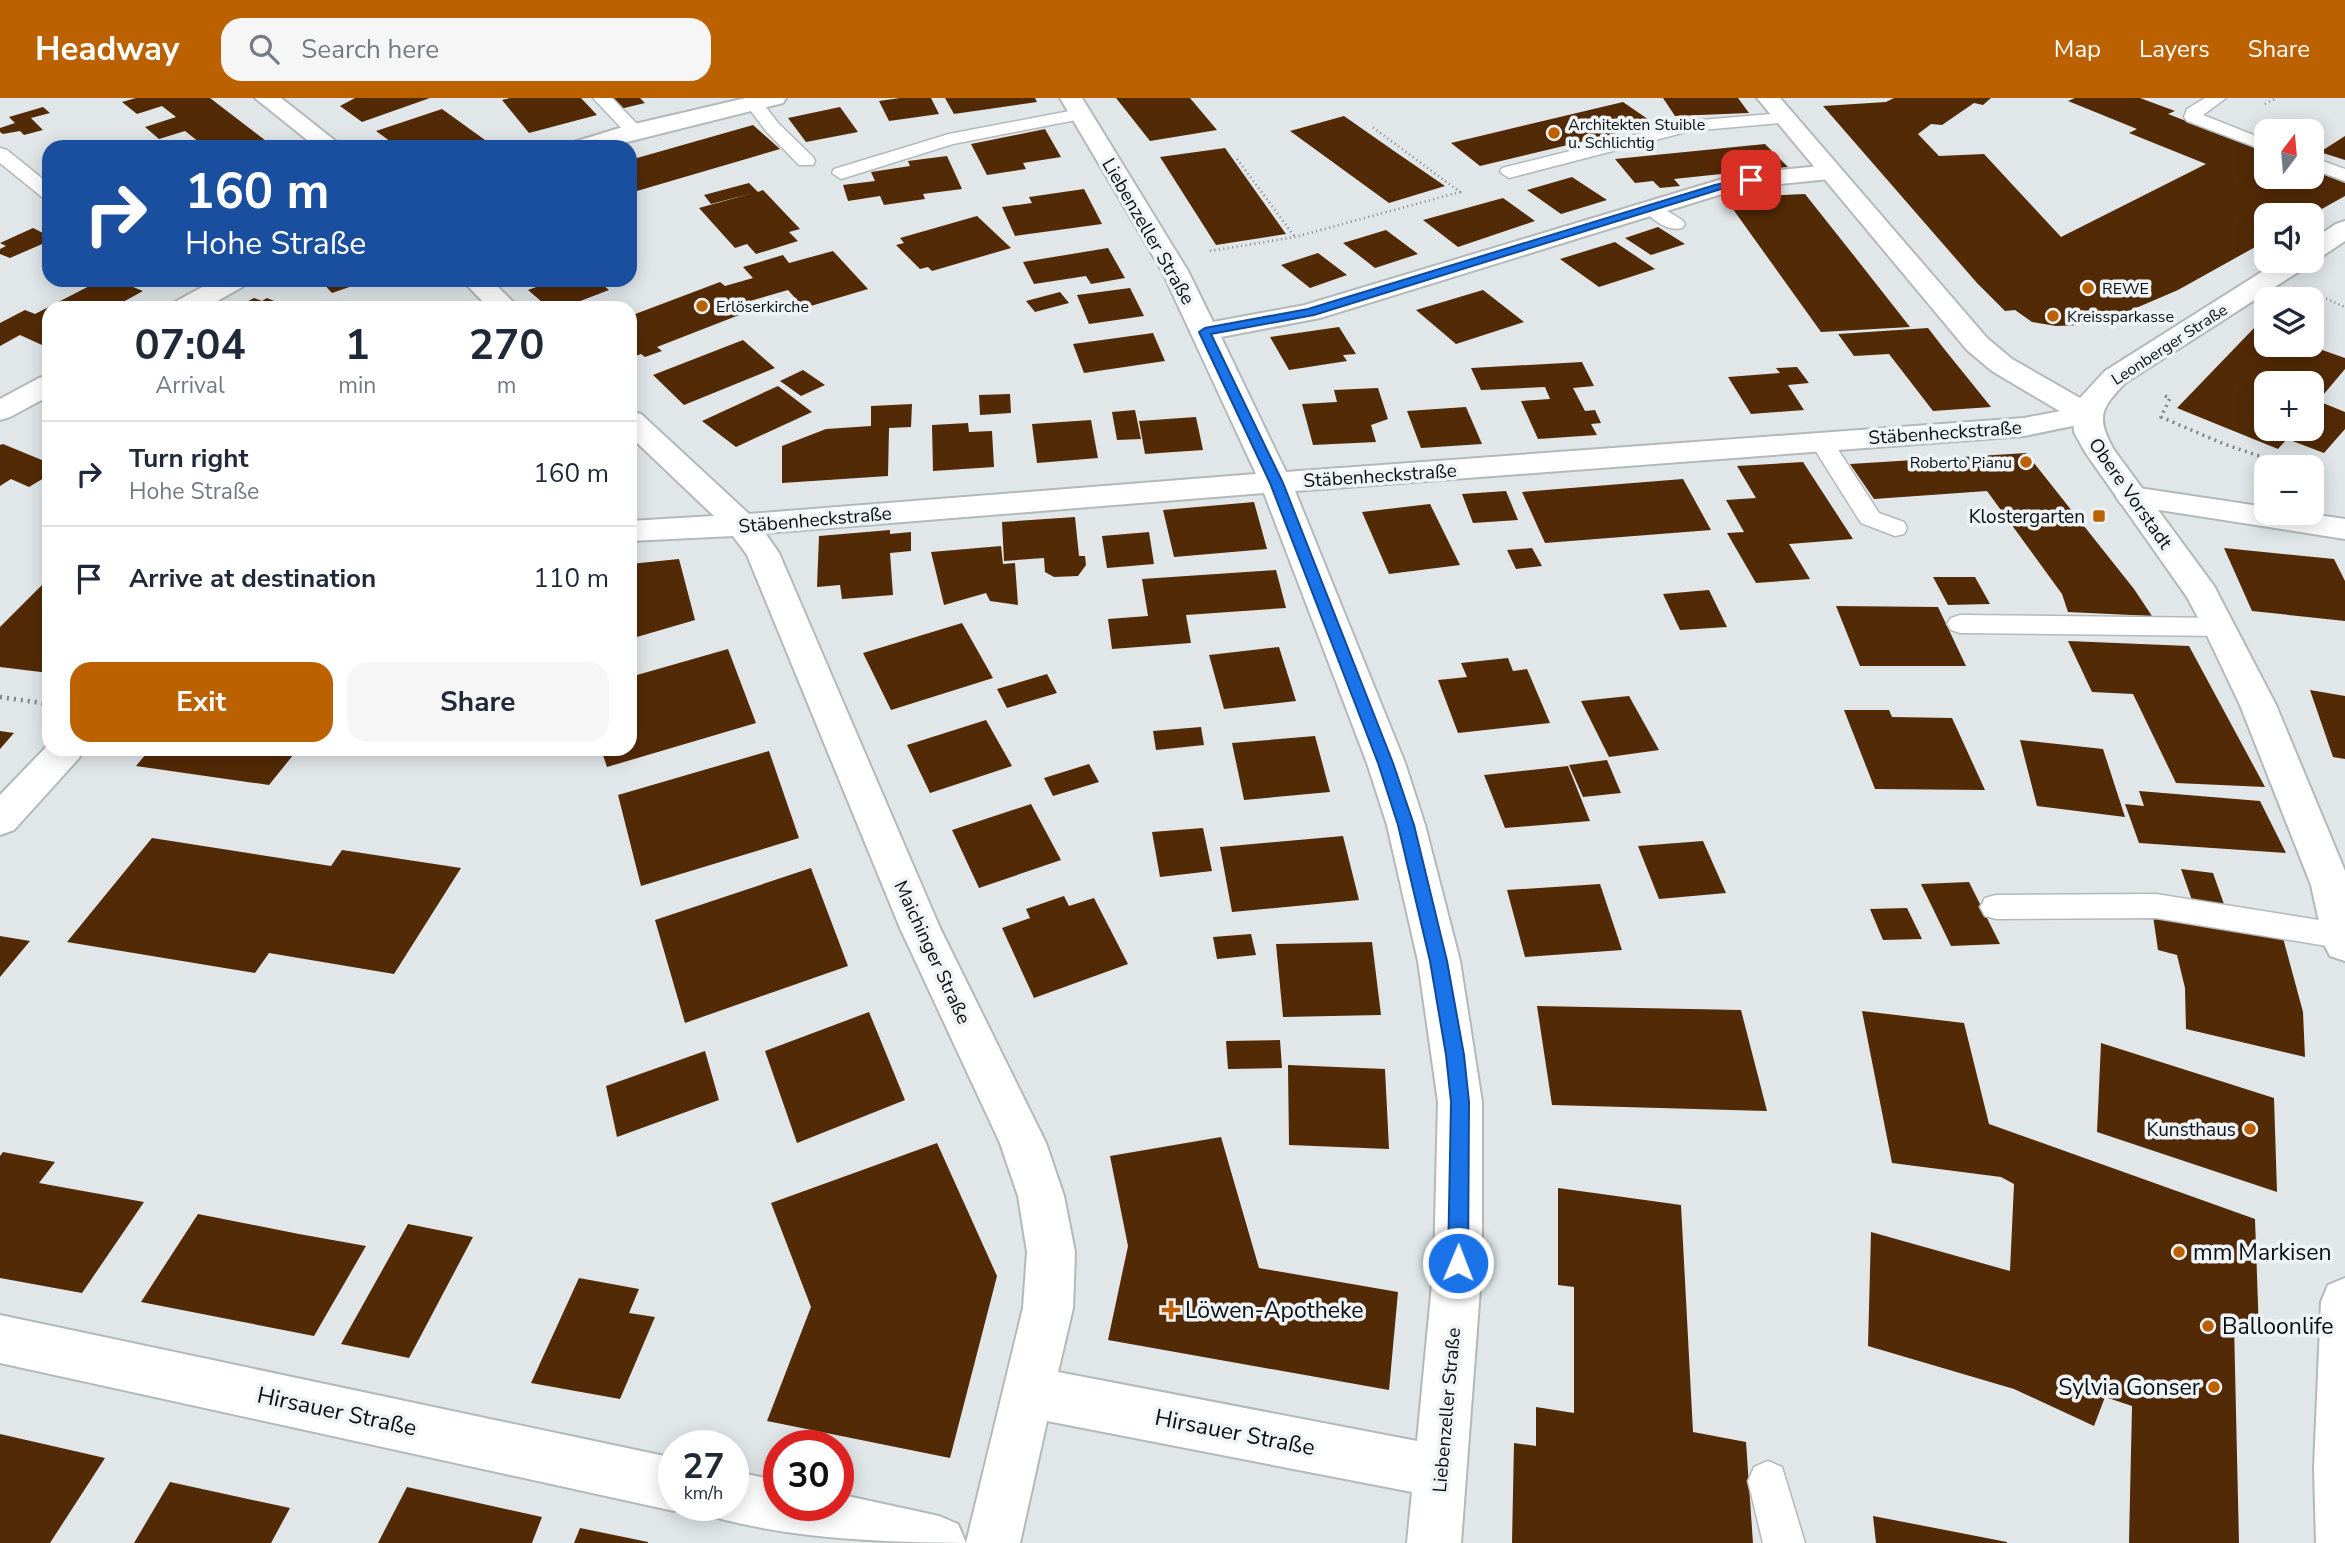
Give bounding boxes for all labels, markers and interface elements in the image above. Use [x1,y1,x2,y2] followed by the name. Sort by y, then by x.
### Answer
[221,18,711,81] search box
[35,27,179,72] text: Headway
[245,30,283,68] icon: search
[301,32,439,67] text: Search here
[2054,33,2101,65] text: Map
[2139,33,2210,65] text: Layers
[2248,33,2310,65] text: Share
[1568,114,1705,154] place label: Architekten Stuible u. Schlichtig
[2254,119,2324,189] north arrow
[2254,119,2324,525] map controls
[1546,125,1562,141] marker: Architekten Stuible u. Schlichtig
[1721,150,1781,210] pin
[1096,153,1201,310] street label: Liebenzeller Straße
[185,158,329,225] text: 160 m
[1732,161,1770,199] icon: arrive
[70,168,161,259] icon: right
[2254,203,2324,273] button: sound
[185,222,366,265] text: Hohe Straße
[2102,278,2149,300] place label: REWE
[2080,280,2096,296] marker: REWE
[2254,287,2324,357] button: layers
[716,296,809,318] place label: Erlöserkirche
[694,298,710,314] marker: Erlöserkirche
[2107,299,2232,391] street label: Leonberger Straße
[2067,306,2174,328] place label: Kreissparkasse
[2045,308,2061,324] marker: Kreissparkasse
[135,317,246,374] text: 07:04
[345,317,370,374] text: 1
[469,317,544,374] text: 270
[156,370,225,401] text: Arrival
[338,370,376,401] text: min
[497,370,517,401] text: m
[2254,371,2324,441] button: +
[1868,415,2023,451] street label: Stäbenheckstraße
[2082,433,2178,555] street label: Obere Vorstadt
[129,441,248,476] text: Turn right
[1910,452,2012,474] place label: Roberto Pianu
[2018,454,2034,470] marker: Roberto Pianu
[70,455,108,493] icon: right
[2254,455,2324,525] button: −
[533,456,609,491] text: 160 m
[1303,458,1458,494] street label: Stäbenheckstraße
[129,476,259,507] text: Hohe Straße
[737,500,893,540] street label: Stäbenheckstraße
[1969,504,2085,530] place label: Klostergarten
[2091,508,2107,524] marker: Klostergarten
[70,560,108,598] icon: arrive
[129,561,376,596] text: Arrive at destination
[533,561,609,596] text: 110 m
[70,662,333,742] button: Exit
[347,662,609,742] button: Share
[887,877,977,1028] street label: Maichinger Straße
[2147,1117,2236,1143] place label: Kunsthaus
[2242,1121,2258,1137] marker: Kunsthaus
[1421,1226,1495,1300] position arrow
[2193,1237,2332,1268] place label: mm Markisen
[2171,1244,2187,1260] marker: mm Markisen
[1185,1295,1363,1326] place label: Löwen-Apotheke
[1163,1302,1179,1318] marker: Löwen-Apotheke
[2222,1311,2334,1342] place label: Balloonlife
[2200,1318,2216,1334] marker: Balloonlife
[1427,1327,1467,1494] street label: Liebenzeller Straße
[2058,1372,2201,1403] place label: Sylvia Gonser
[254,1379,420,1444] street label: Hirsauer Straße
[2206,1379,2222,1395] marker: Sylvia Gonser
[1152,1402,1318,1463] street label: Hirsauer Straße
[763,1430,854,1521] speed limit sign: 30
[682,1443,725,1490] text: 27
[684,1481,723,1505] text: km/h

